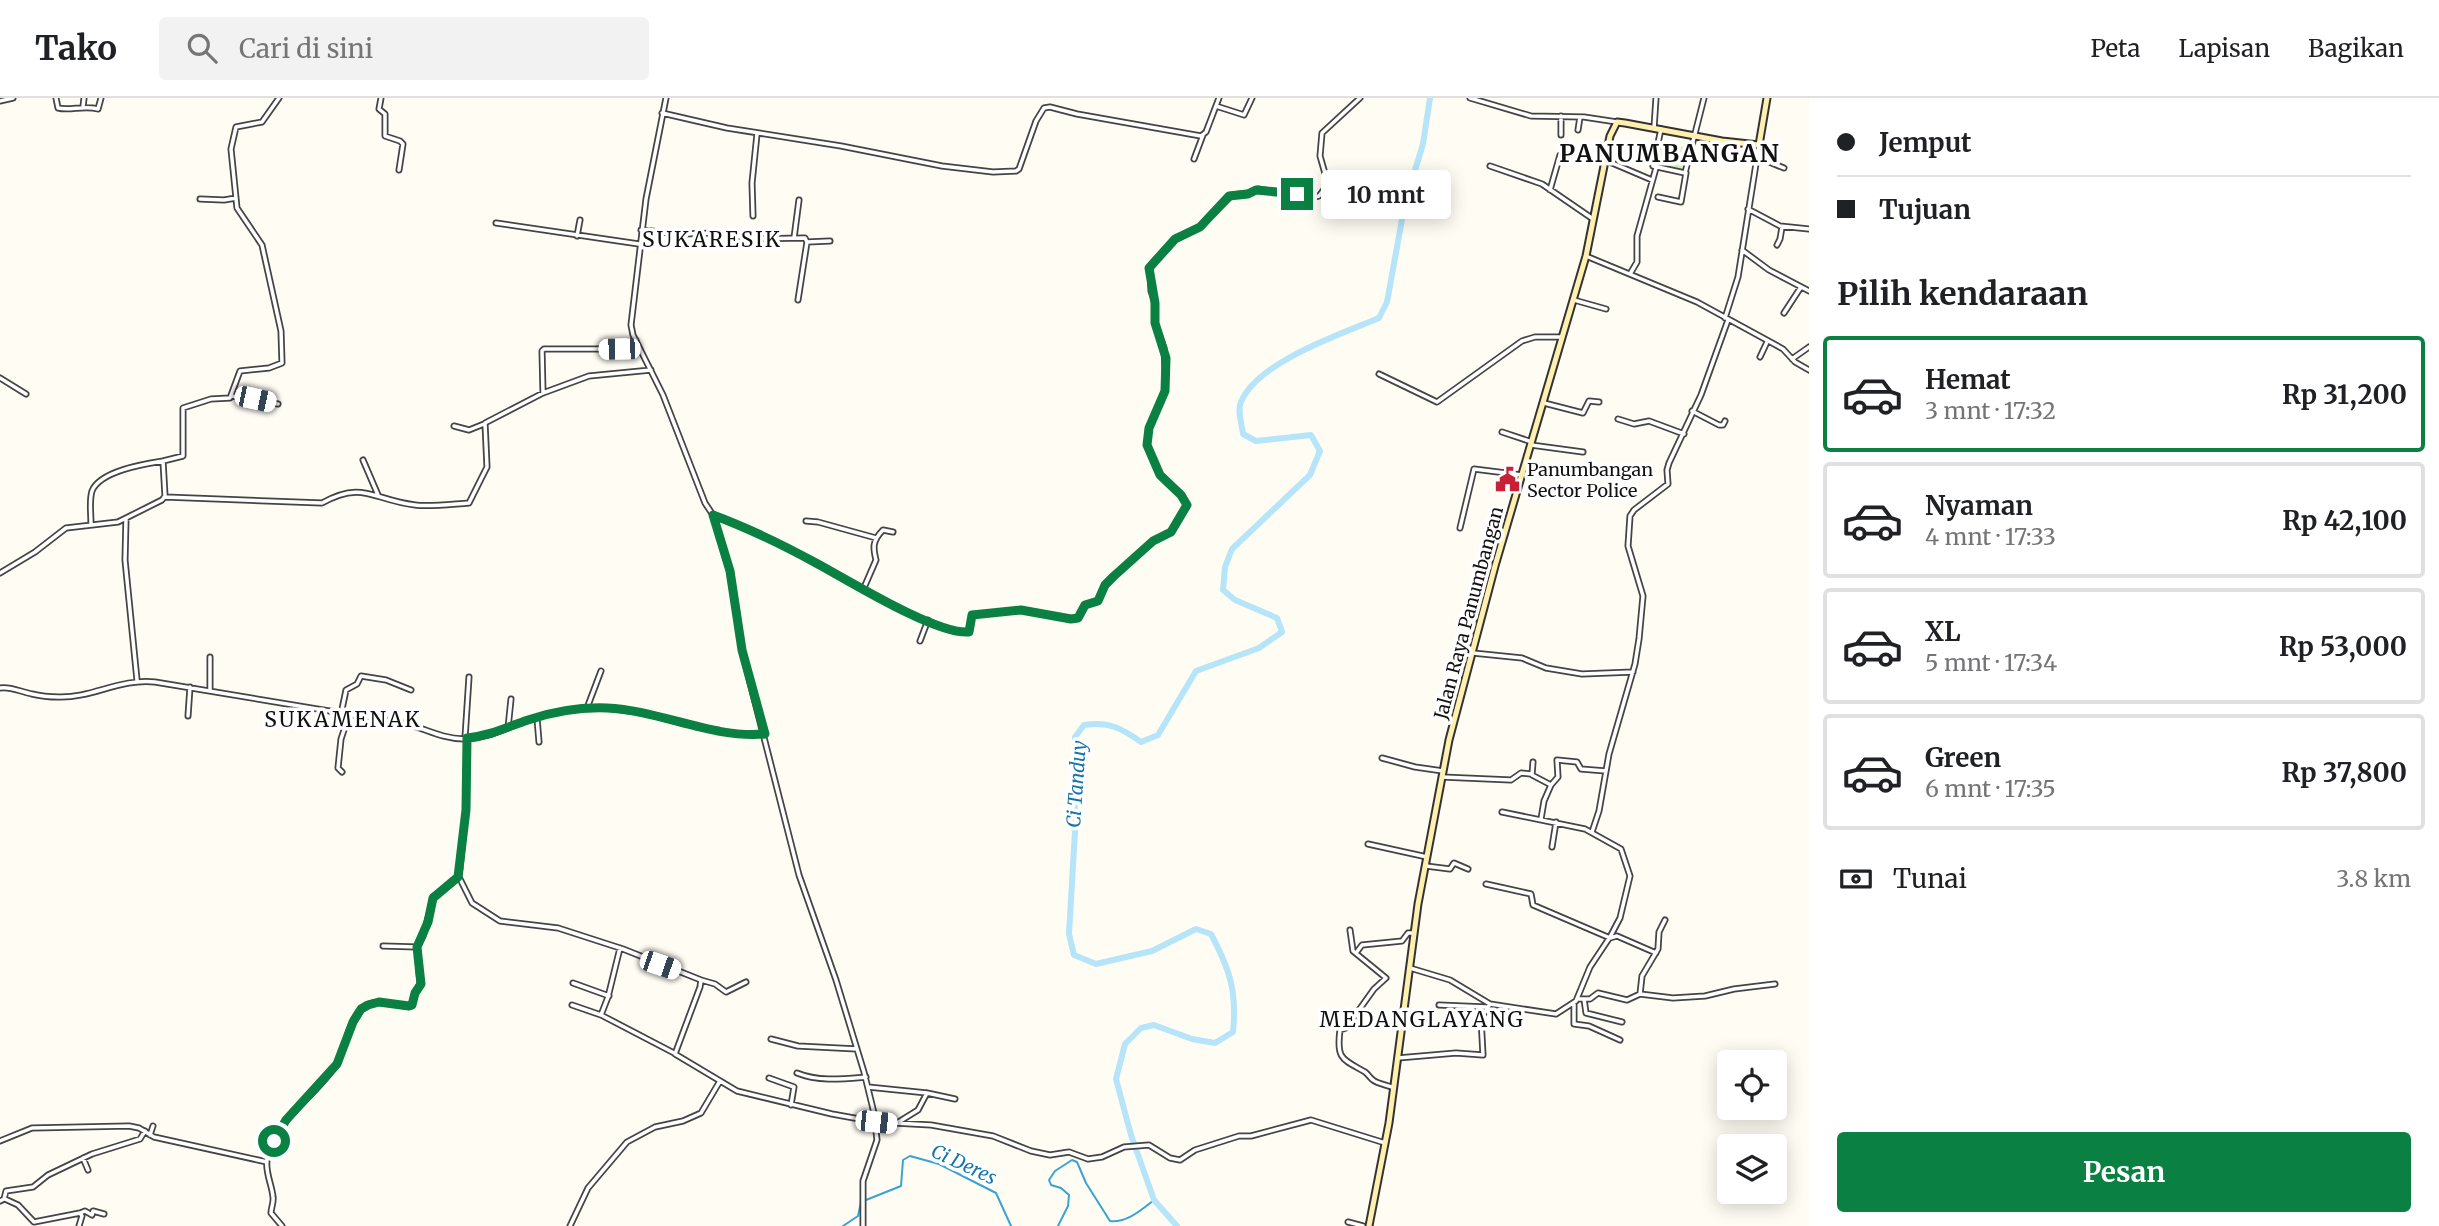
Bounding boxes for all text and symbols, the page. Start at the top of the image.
search box [159,17,649,80]
text: Tako [35,28,117,69]
icon: search [183,29,221,67]
text: Cari di sini [239,32,373,65]
text: Peta [2090,33,2140,64]
text: Lapisan [2178,33,2270,64]
text: Bagikan [2308,33,2404,64]
text: Jemput [1879,126,1972,159]
district label: PANUMBANGAN [1559,138,1781,169]
callout: 10 mnt [1322,170,1451,218]
route end [1281,178,1313,210]
text: 10 mnt [1347,180,1425,209]
text: Tujuan [1879,193,1971,226]
district label: SUKARESIK [642,226,782,253]
text: Pilih kendaraan [1837,274,2088,314]
car [598,338,641,360]
icon: car [1841,363,1904,426]
text: Hemat [1925,363,2011,396]
text: Rp 31,200 [2282,378,2407,411]
car [233,384,278,414]
text: 3 mnt · 17:32 [1925,396,2056,425]
place label: Panumbangan Sector Police [1527,458,1653,502]
public building icon: Panumbangan Sector Police [1493,466,1521,494]
icon: car [1841,489,1904,552]
text: Nyaman [1925,489,2033,522]
street label: Jalan Raya Panumbangan [1429,504,1508,723]
text: Rp 42,100 [2282,504,2407,537]
text: 4 mnt · 17:33 [1925,522,2056,551]
icon: car [1841,615,1904,678]
text: XL [1925,615,1961,648]
text: Rp 53,000 [2279,630,2407,663]
text: 5 mnt · 17:34 [1925,648,2057,677]
district label: SUKAMENAK [264,706,422,733]
water label: Ci Tanduy [1061,739,1091,829]
icon: car [1841,741,1904,804]
text: Green [1925,741,2001,774]
text: Rp 37,800 [2282,756,2407,789]
text: 6 mnt · 17:35 [1925,774,2056,803]
icon: cash [1837,860,1875,898]
text: Tunai [1893,862,1967,895]
text: 3.8 km [2336,864,2411,893]
car [637,948,684,982]
district label: MEDANGLAYANG [1319,1006,1525,1033]
map controls [1717,1050,1787,1204]
button: locate [1717,1050,1787,1120]
car [855,1109,898,1135]
route start [258,1125,290,1157]
button: Pesan [1837,1132,2411,1212]
button: layers [1717,1134,1787,1204]
water label: Ci Deres [927,1138,1001,1190]

